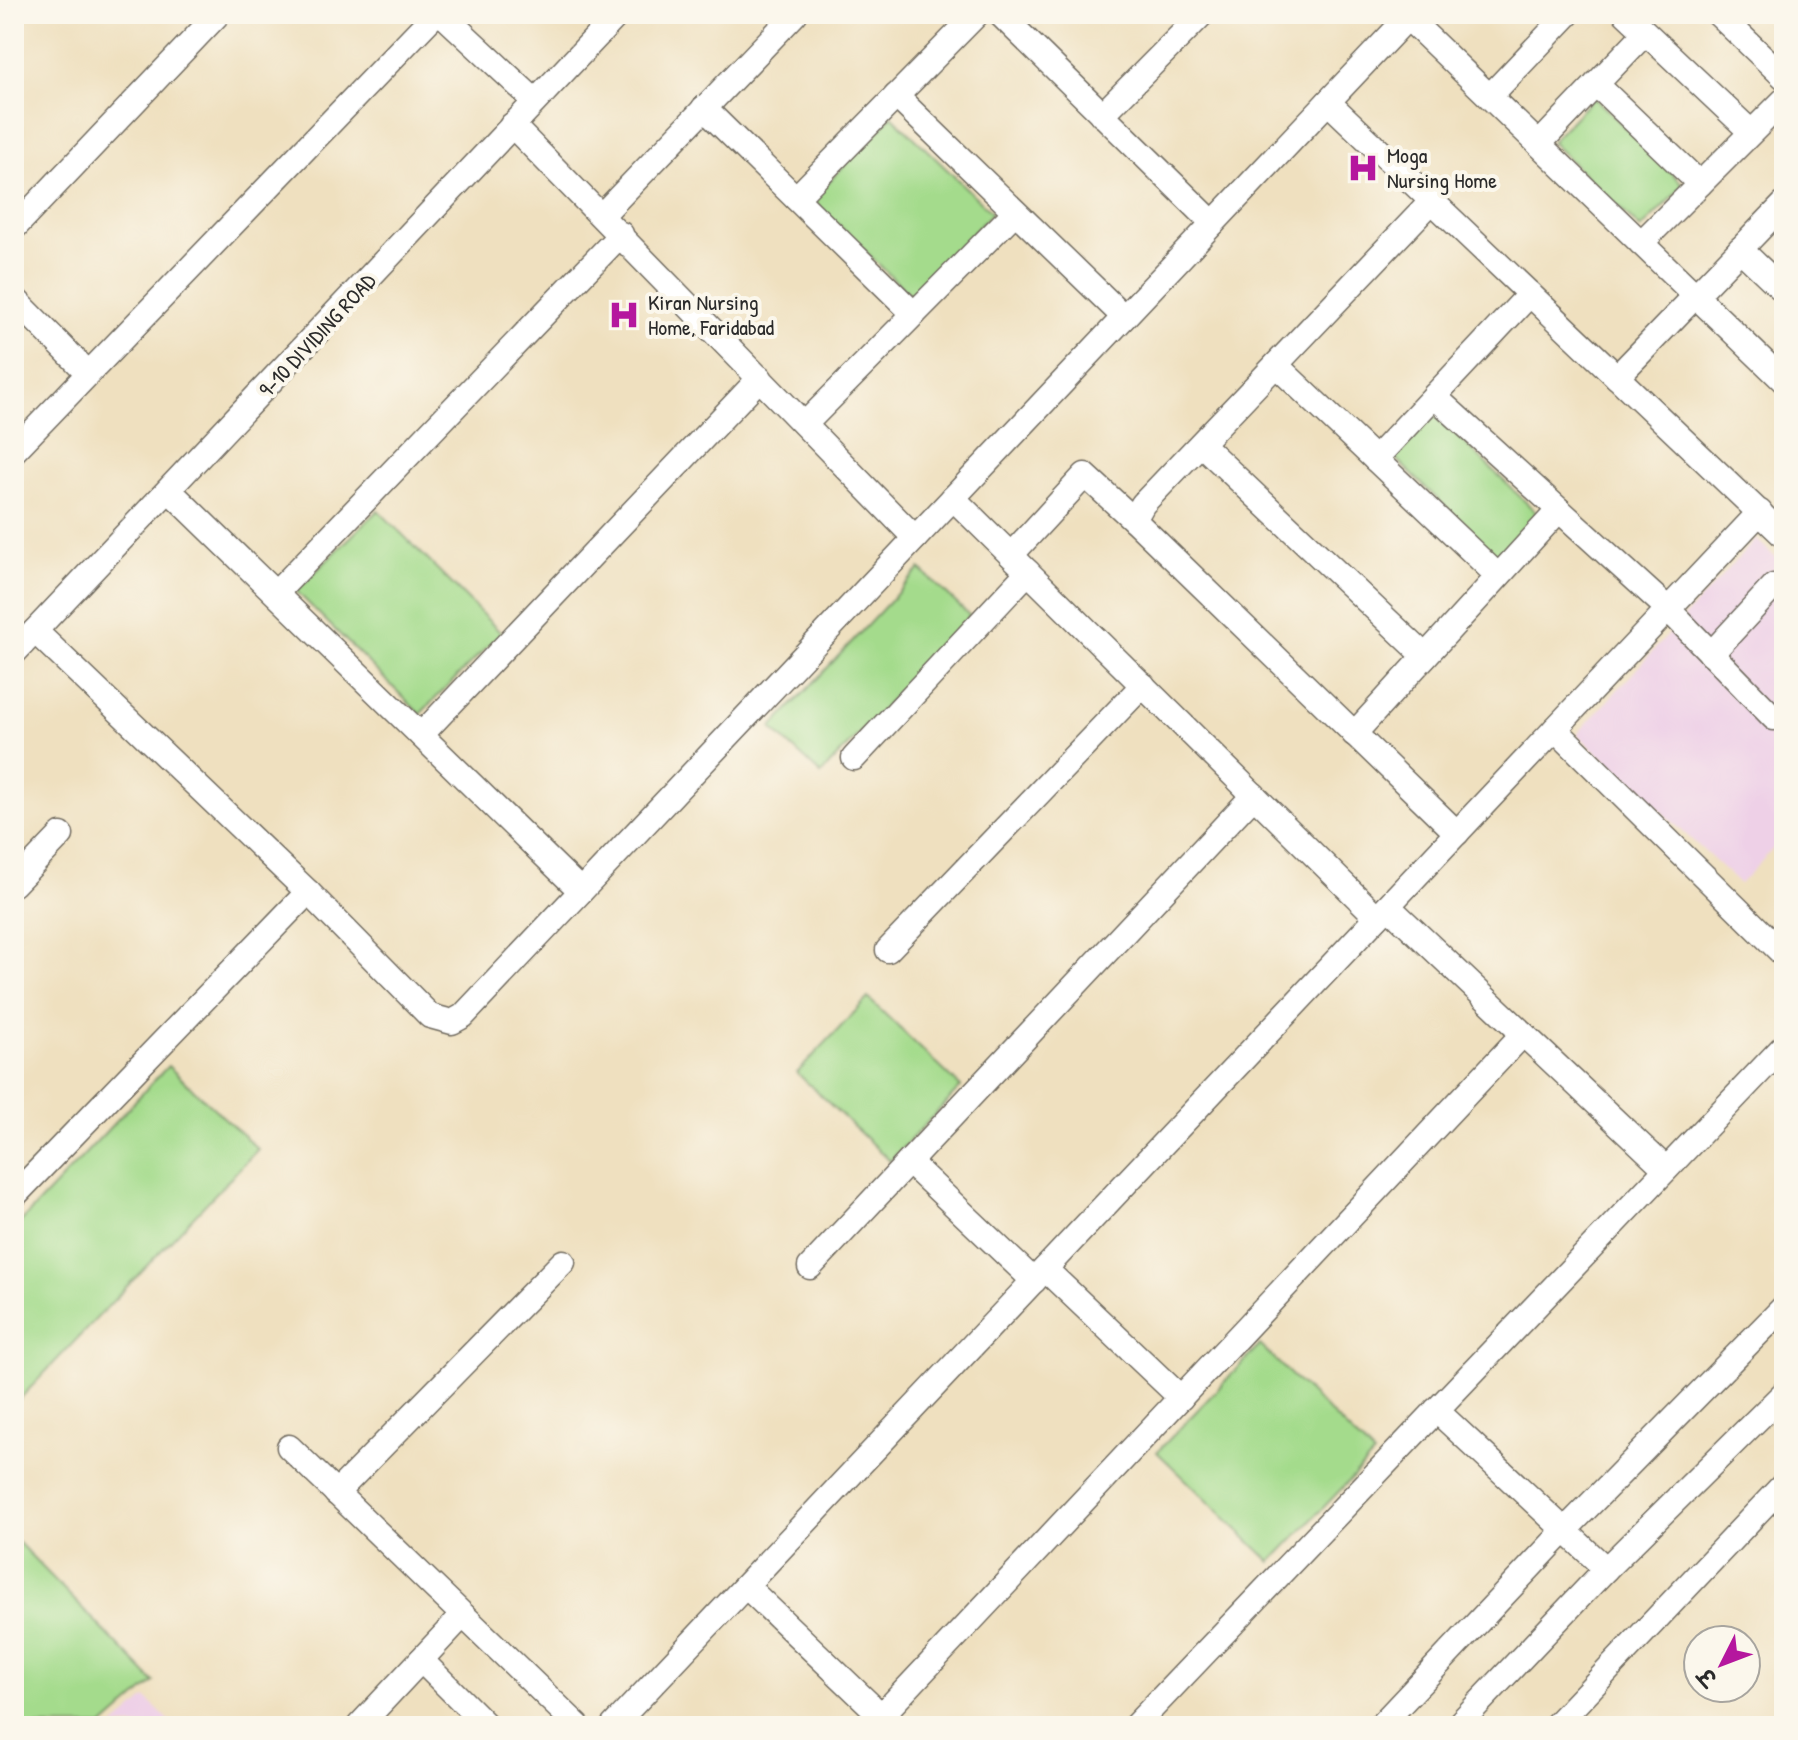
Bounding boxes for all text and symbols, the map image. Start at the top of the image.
place label: Moga Nursing Home [1387,140,1497,195]
hospital icon: Moga Nursing Home [1346,151,1380,185]
street label: 9-10 DIVIDING ROAD [252,266,383,404]
place label: Kiran Nursing Home, Faridabad [648,287,775,342]
hospital icon: Kiran Nursing Home, Faridabad [607,298,641,332]
north arrow [1682,1624,1762,1704]
text: उ [1690,1660,1725,1694]

